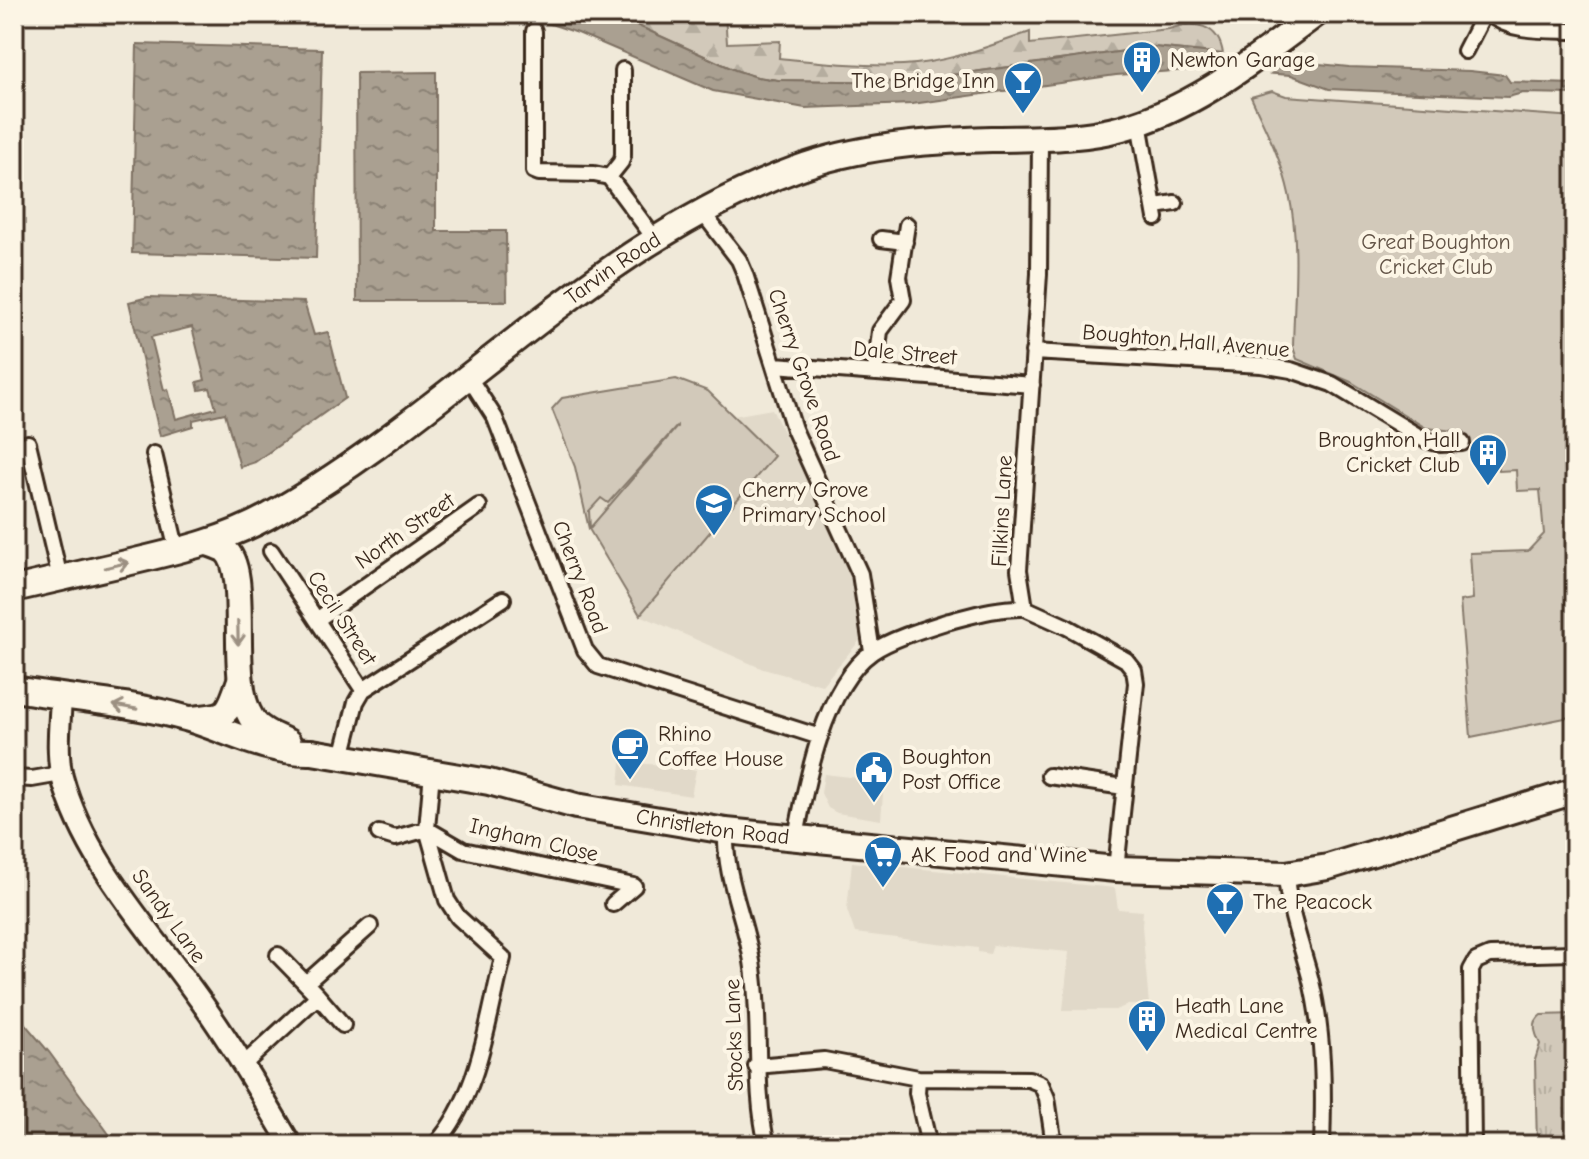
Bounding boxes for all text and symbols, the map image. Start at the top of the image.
building icon: Newton Garage [1121,39,1163,94]
place label: Newton Garage [1170,47,1315,73]
bar icon: The Bridge Inn [1002,60,1044,115]
place label: The Bridge Inn [851,68,995,94]
street label: Tarvin Road [560,226,665,310]
park label: Great Boughton Cricket Club [1361,229,1511,280]
street label: Cherry Grove Road [762,285,846,465]
street label: Boughton Hall Avenue [1081,319,1291,363]
street label: Dale Street [852,336,958,371]
place label: Broughton Hall Cricket Club [1318,427,1460,478]
building icon: Broughton Hall Cricket Club [1467,432,1509,487]
street label: Filkins Lane [986,454,1018,568]
place label: Cherry Grove Primary School [742,477,886,528]
school or university icon: Cherry Grove Primary School [693,482,735,537]
street label: North Street [350,487,460,575]
street label: Cherry Road [547,517,613,637]
one-way arrow [104,557,130,572]
street label: Cecil Street [302,566,383,671]
one-way arrow [231,619,246,646]
one-way arrow [113,698,139,713]
place label: Rhino Coffee House [658,721,783,772]
cafe icon: Rhino Coffee House [609,726,651,781]
place label: Boughton Post Office [902,744,1001,795]
public building icon: Boughton Post Office [853,749,895,804]
street label: Christleton Road [634,803,791,850]
street label: Ingham Close [467,813,601,867]
supermarket icon: AK Food and Wine [862,834,904,889]
place label: AK Food and Wine [911,842,1087,868]
street label: Sandy Lane [126,864,212,968]
bar icon: The Peacock [1204,881,1246,936]
place label: The Peacock [1253,889,1372,915]
street label: Stocks Lane [719,978,749,1092]
place label: Heath Lane Medical Centre [1175,993,1318,1044]
building icon: Heath Lane Medical Centre [1126,998,1168,1053]

